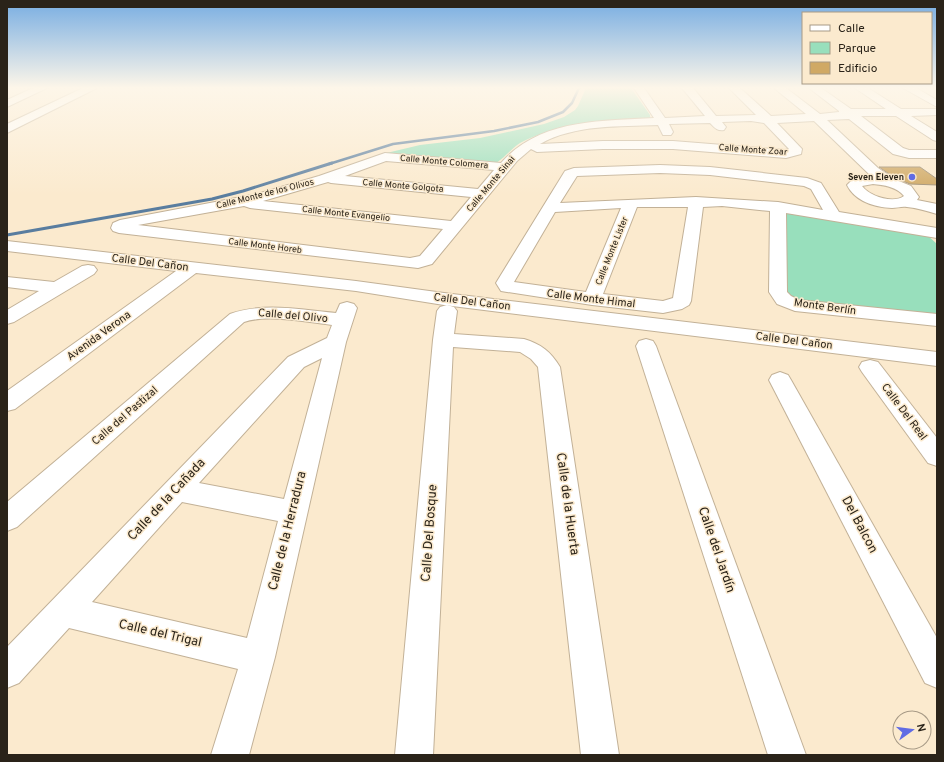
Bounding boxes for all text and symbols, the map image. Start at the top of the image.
legend [802,12,932,84]
text: Calle [838,21,865,37]
text: Parque [838,41,876,57]
text: Edificio [838,61,878,77]
street label: Calle Monte Zoar [718,142,788,158]
street label: Calle Monte Colomera [399,153,489,171]
street label: Calle Monte Sinai [464,154,518,214]
place label: Seven Eleven [848,172,904,183]
marker: Seven Eleven [907,172,917,182]
street label: Calle Monte de los Olivos [215,177,315,211]
street label: Calle Monte Golgota [362,177,444,195]
street label: Calle Monte Evangelio [301,204,391,224]
street label: Calle Monte Lister [593,215,631,287]
street label: Calle Monte Horeb [228,236,302,256]
street label: Calle Del Cañon [111,251,189,275]
street label: Calle Monte Himal [546,287,636,311]
street label: Calle Del Cañon [433,290,511,314]
street label: Monte Berlín [793,296,857,318]
street label: Calle del Olivo [257,306,329,326]
street label: Avenida Verona [64,308,134,364]
street label: Calle Del Cañon [755,329,833,353]
street label: Calle Del Real [878,381,930,443]
street label: Calle del Pastizal [89,383,161,449]
street label: Calle de la Huerta [552,452,582,556]
street label: Calle de la Cañada [125,456,209,544]
street label: Calle de la Herradura [265,470,311,592]
street label: Calle Del Bosque [419,484,441,582]
street label: Del Balcon [837,494,881,556]
street label: Calle del Jardín [694,505,738,595]
street label: Calle del Trigal [117,617,203,651]
north arrow [892,710,932,750]
text: N [913,722,928,733]

